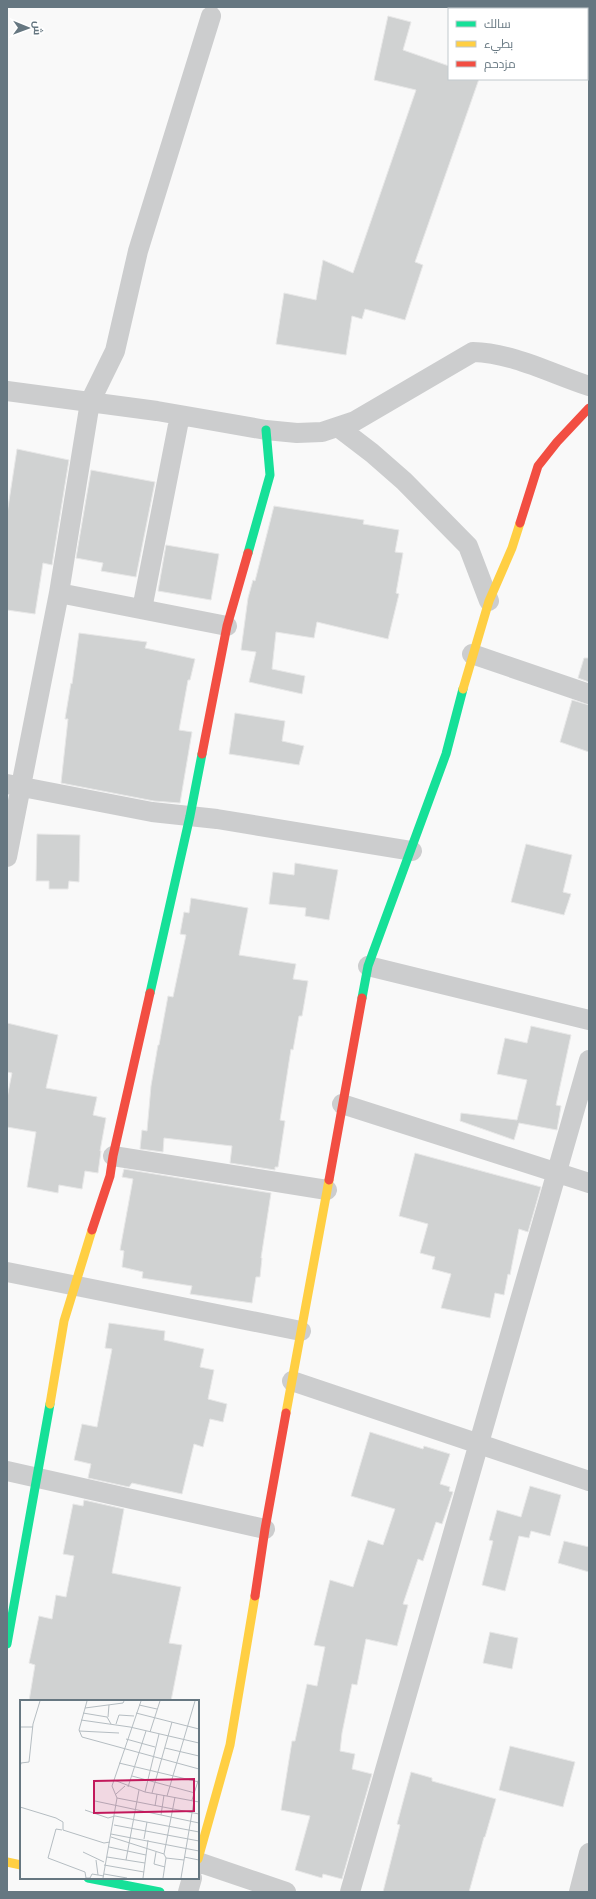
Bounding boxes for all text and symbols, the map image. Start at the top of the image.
north arrow [8,8,48,48]
legend [448,8,588,80]
text: سالك [484,16,511,33]
text: ش [30,21,45,35]
text: بطيء [484,36,513,54]
text: مزدحم [484,56,516,73]
inset map [20,1700,199,1879]

